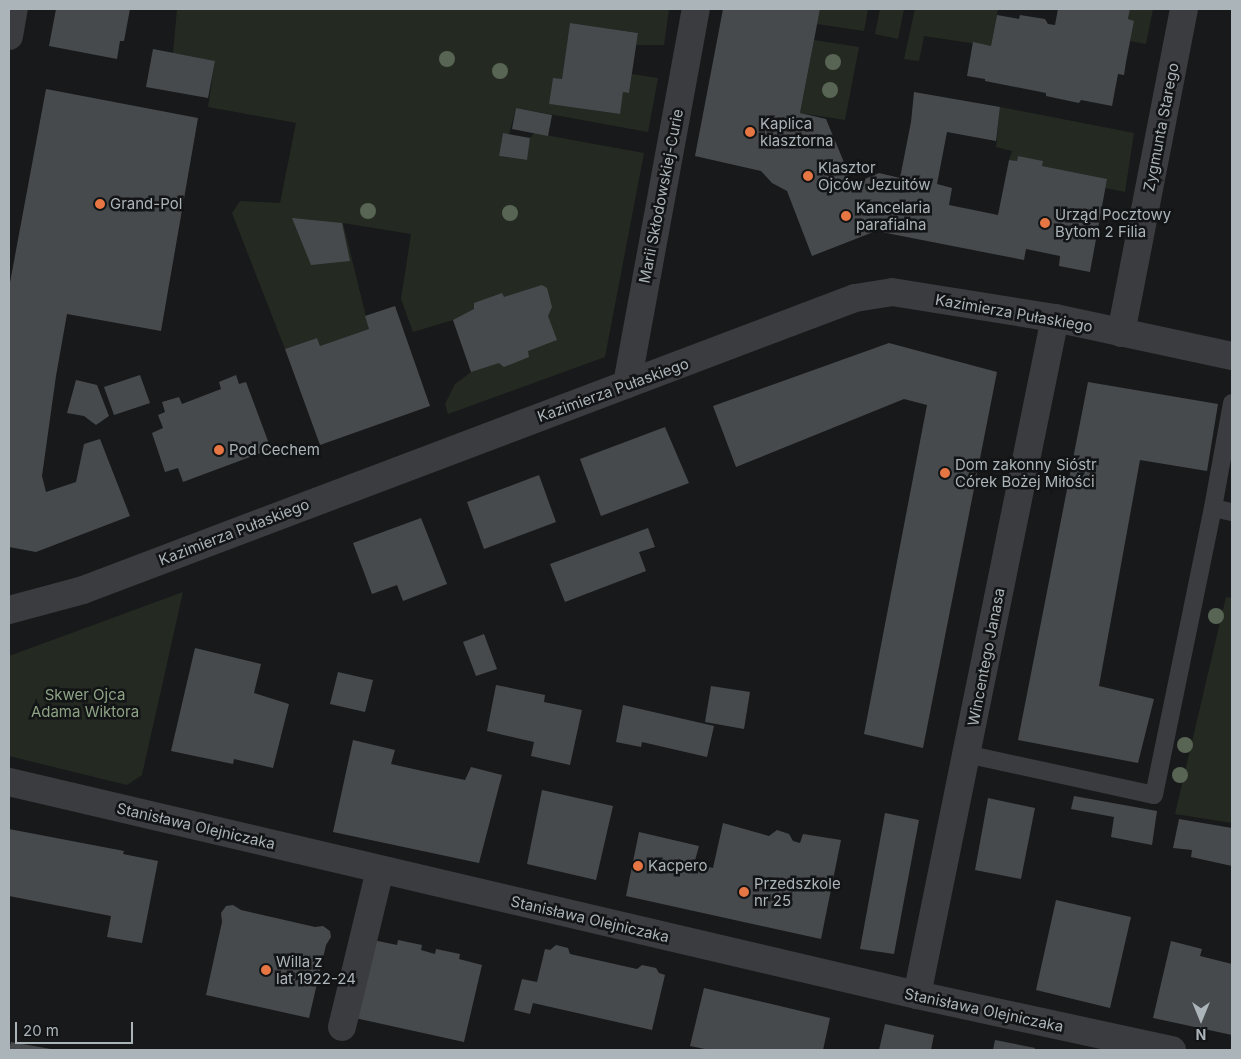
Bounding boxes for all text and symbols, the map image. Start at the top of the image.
street label: Zygmunta Starego [1140,61,1182,193]
street label: Marii Skłodowskiej-Curie [635,107,687,285]
place label: Kaplica klasztorna [760,114,833,149]
marker: Kaplica klasztorna [744,126,756,138]
place label: Klasztor Ojców Jezuitów [818,158,931,193]
marker: Klasztor Ojców Jezuitów [802,170,814,182]
place label: Grand-Pol [110,195,182,213]
marker: Grand-Pol [94,198,106,210]
place label: Kancelaria parafialna [856,198,931,233]
place label: Urząd Pocztowy Bytom 2 Filia [1055,205,1171,240]
marker: Kancelaria parafialna [840,210,852,222]
marker: Urząd Pocztowy Bytom 2 Filia [1039,217,1051,229]
street label: Kazimierza Pułaskiego [934,290,1094,336]
street label: Kazimierza Pułaskiego [535,354,691,426]
place label: Pod Cechem [229,441,320,459]
marker: Pod Cechem [213,444,225,456]
place label: Dom zakonny Sióstr Córek Bożej Miłości [955,455,1097,490]
marker: Dom zakonny Sióstr Córek Bożej Miłości [939,467,951,479]
street label: Kazimierza Pułaskiego [156,495,312,569]
street label: Wincentego Janasa [964,587,1008,727]
park label: Skwer Ojca Adama Wiktora [31,685,139,720]
street label: Stanisława Olejniczaka [115,799,277,853]
place label: Kacpero [648,857,707,875]
marker: Kacpero [632,860,644,872]
place label: Przedszkole nr 25 [754,874,841,909]
marker: Przedszkole nr 25 [738,886,750,898]
street label: Stanisława Olejniczaka [509,892,671,946]
place label: Willa z lat 1922-24 [276,952,356,987]
marker: Willa z lat 1922-24 [260,964,272,976]
street label: Stanisława Olejniczaka [903,984,1065,1036]
north arrow [1176,994,1226,1044]
scale bar [18,1012,135,1044]
text: 20 m [23,1021,59,1040]
text: N [1196,1026,1206,1043]

